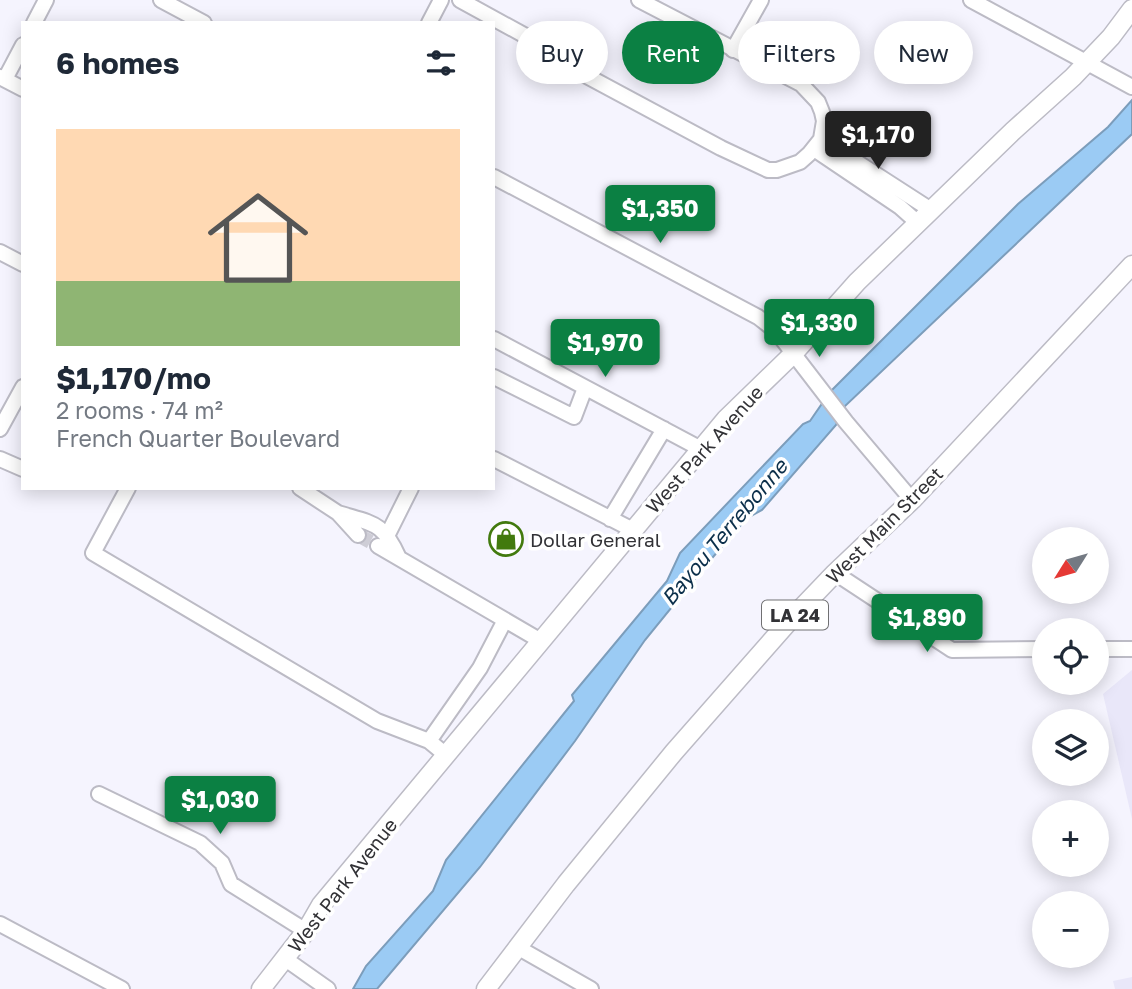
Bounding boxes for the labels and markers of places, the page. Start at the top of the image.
pin: $1,170 [821,111,935,171]
pin: $1,350 [603,186,717,245]
pin: $1,330 [762,300,876,359]
pin: $1,970 [548,320,662,379]
shop icon: Dollar General [487,520,525,558]
place label: Dollar General [530,528,661,551]
pin: $1,890 [870,594,984,654]
pin: $1,030 [163,776,277,836]

